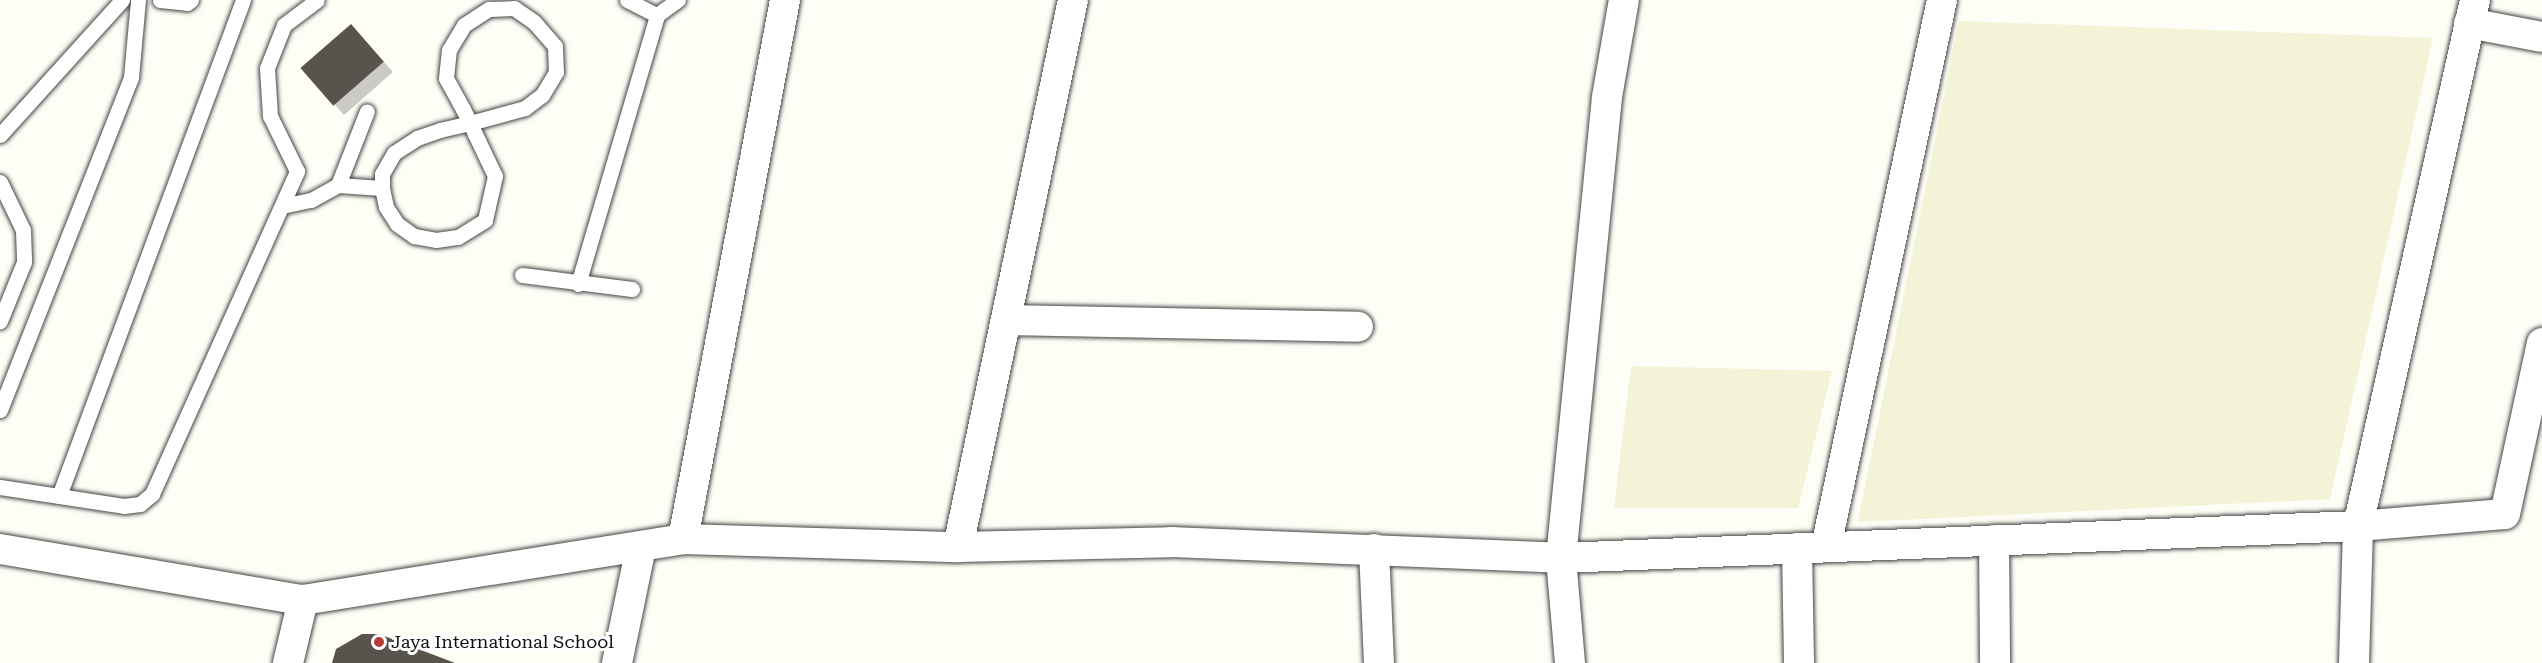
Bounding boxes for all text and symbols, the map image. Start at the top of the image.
place label: Jaya International School [391,631,614,653]
marker: Jaya International School [372,635,386,649]

